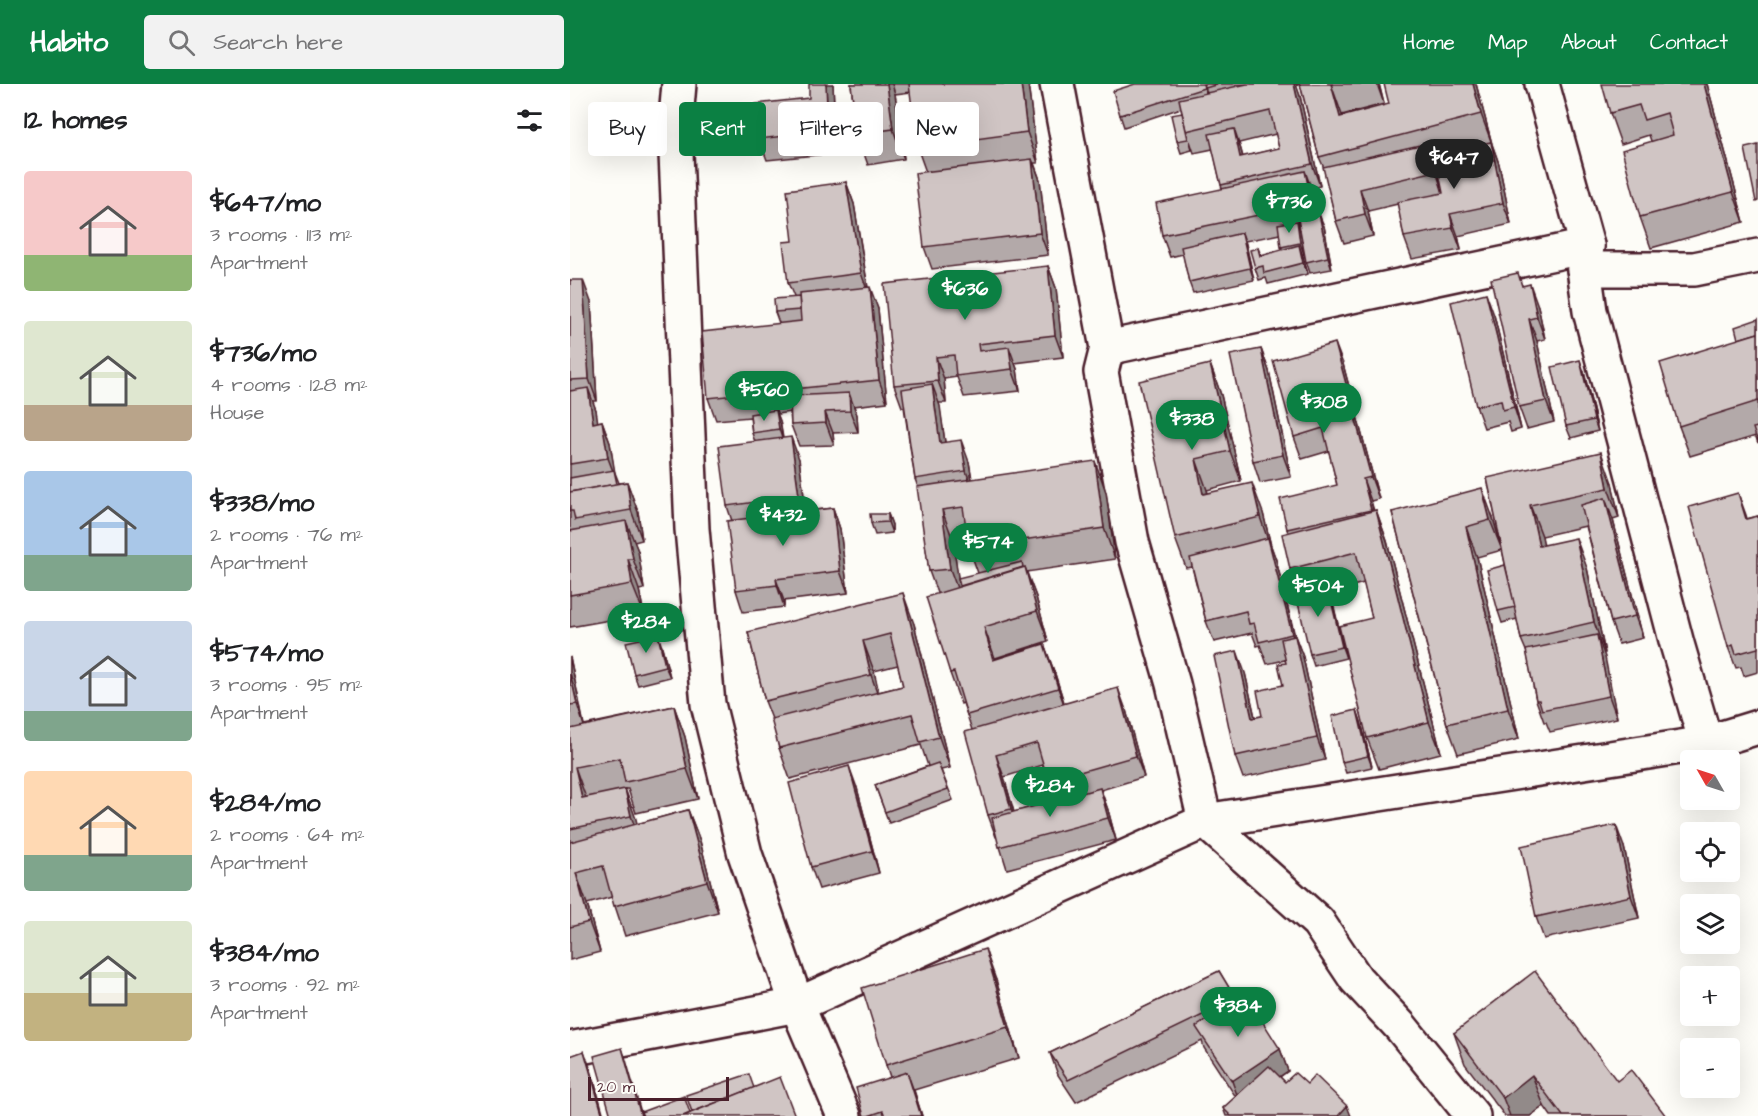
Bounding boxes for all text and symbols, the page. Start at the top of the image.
search box [144,15,564,69]
text: Habito [30,23,108,62]
icon: search [165,26,198,59]
text: Search here [213,27,343,58]
text: Home [1403,28,1455,57]
text: Map [1488,28,1528,57]
text: About [1561,28,1617,57]
text: Contact [1650,28,1728,57]
text: 12 homes [24,102,127,138]
chip: Buy [588,102,667,156]
chip: Rent [679,102,766,156]
chip: Filters [778,102,883,156]
chip: New [895,102,979,156]
icon: filters [513,104,546,137]
pin: $647 [1418,139,1490,190]
text: $647 [1429,144,1479,172]
pin: $736 [1253,183,1325,234]
text: $647/mo [210,185,321,221]
text: $736 [1266,188,1312,216]
icon: home [72,195,144,267]
text: 3 rooms · 113 m² [210,221,353,249]
text: Apartment [210,249,308,277]
pin: $636 [929,270,1001,321]
text: $636 [942,275,988,303]
text: $736/mo [210,335,317,371]
icon: home [72,345,144,417]
text: 4 rooms · 128 m² [210,371,368,399]
pin: $560 [728,371,800,422]
text: $560 [739,376,789,404]
pin: $308 [1288,383,1360,434]
text: $308 [1301,388,1347,416]
text: House [210,399,264,427]
pin: $338 [1156,400,1228,451]
text: $338 [1170,405,1214,433]
text: $338/mo [210,485,314,521]
icon: home [72,495,144,567]
pin: $432 [747,496,819,547]
text: $432 [760,501,806,529]
text: 2 rooms · 76 m² [210,521,363,549]
pin: $574 [952,523,1024,574]
text: $574 [962,528,1014,556]
text: Apartment [210,549,308,577]
pin: $504 [1282,567,1354,618]
text: $504 [1292,572,1344,600]
pin: $284 [610,603,682,654]
text: $284 [621,608,671,636]
text: $574/mo [210,635,323,671]
icon: home [72,645,144,717]
text: 3 rooms · 95 m² [210,671,363,699]
text: Apartment [210,699,308,727]
north arrow [1680,750,1740,810]
map controls [1680,750,1740,1098]
pin: $284 [1014,767,1086,818]
text: $284 [1025,772,1075,800]
text: $284/mo [210,785,321,821]
icon: home [72,795,144,867]
text: 2 rooms · 64 m² [210,821,365,849]
button: locate [1680,822,1740,882]
text: Apartment [210,849,308,877]
button: layers [1680,894,1740,954]
text: $384/mo [210,935,319,971]
icon: home [72,945,144,1017]
button: + [1680,966,1740,1026]
text: 3 rooms · 92 m² [210,971,360,999]
pin: $384 [1202,987,1274,1038]
text: $384 [1214,992,1262,1020]
text: Apartment [210,999,308,1027]
button: − [1680,1038,1740,1098]
scale bar [588,1074,729,1102]
text: 20 m [597,1076,635,1098]

